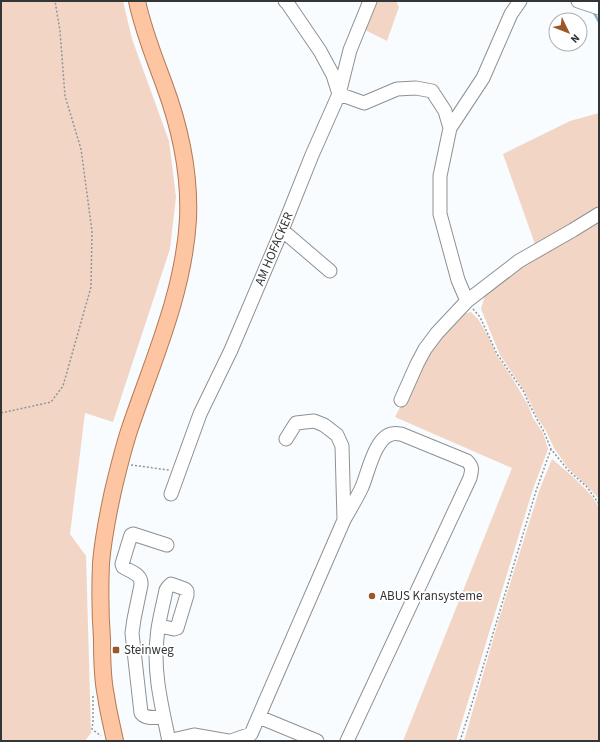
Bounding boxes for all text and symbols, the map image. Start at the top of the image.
north arrow [548,12,588,52]
text: N [567,31,583,46]
street label: AM HOFACKER [250,209,298,289]
place label: ABUS Kransysteme [380,587,483,605]
marker: ABUS Kransysteme [367,591,377,601]
place label: Steinweg [124,641,174,659]
marker: Steinweg [111,645,121,655]

